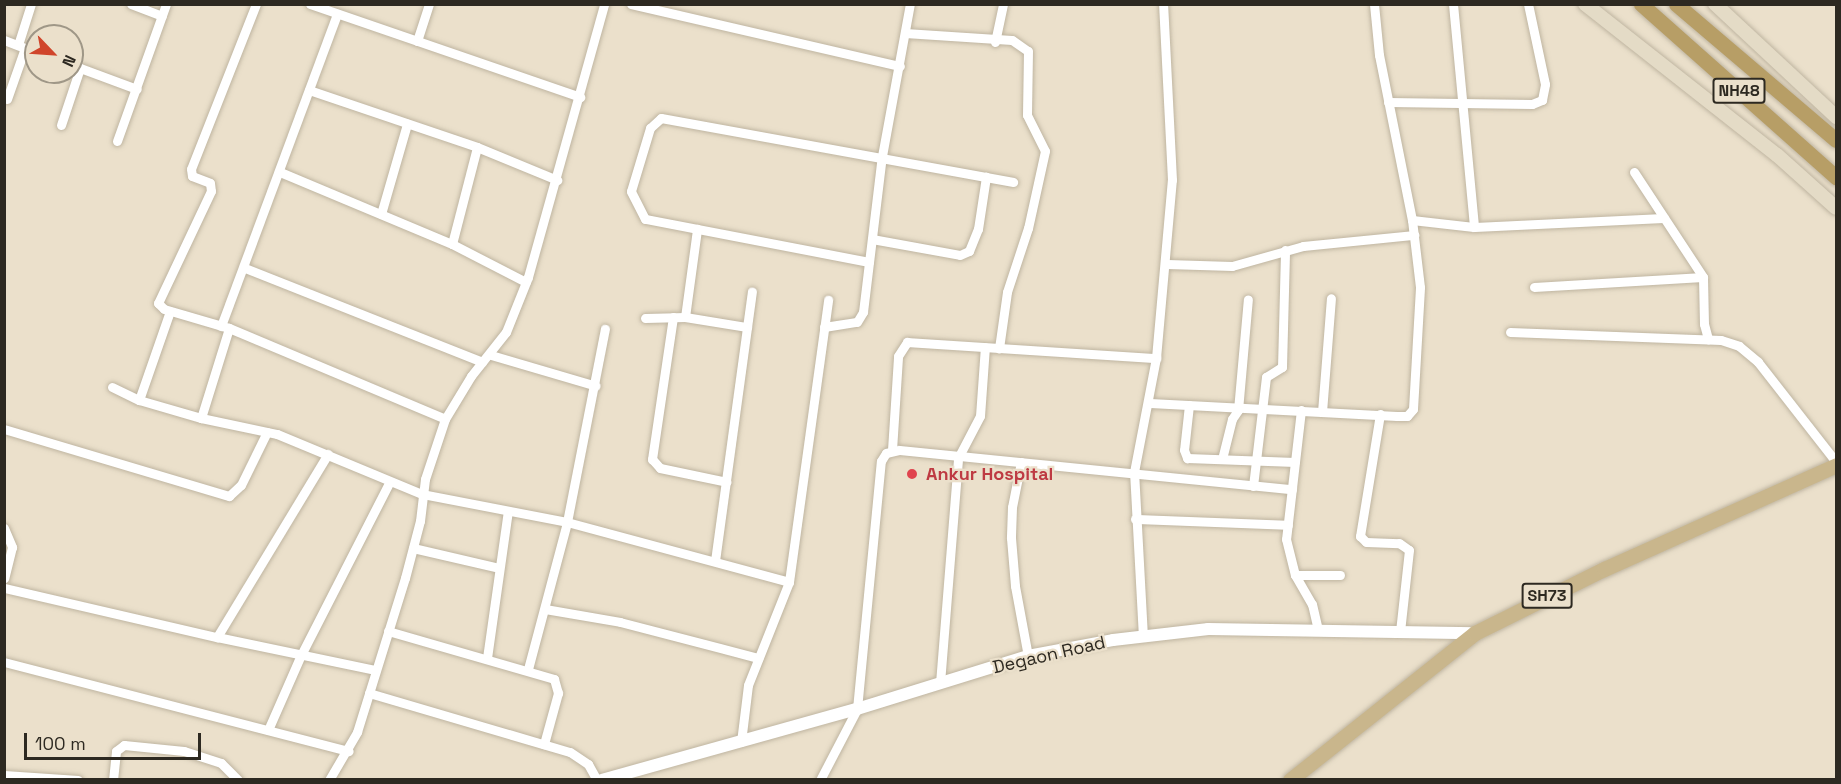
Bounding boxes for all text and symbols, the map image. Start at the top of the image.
north arrow [24,24,84,84]
text: N [57,52,81,70]
road number: NH48 [1712,78,1766,104]
place label: Ankur Hospital [926,463,1053,485]
marker: Ankur Hospital [903,465,921,483]
road number: SH73 [1522,583,1572,609]
street label: Degaon Road [990,632,1108,678]
scale bar [27,721,204,759]
text: 100 m [35,732,86,755]

